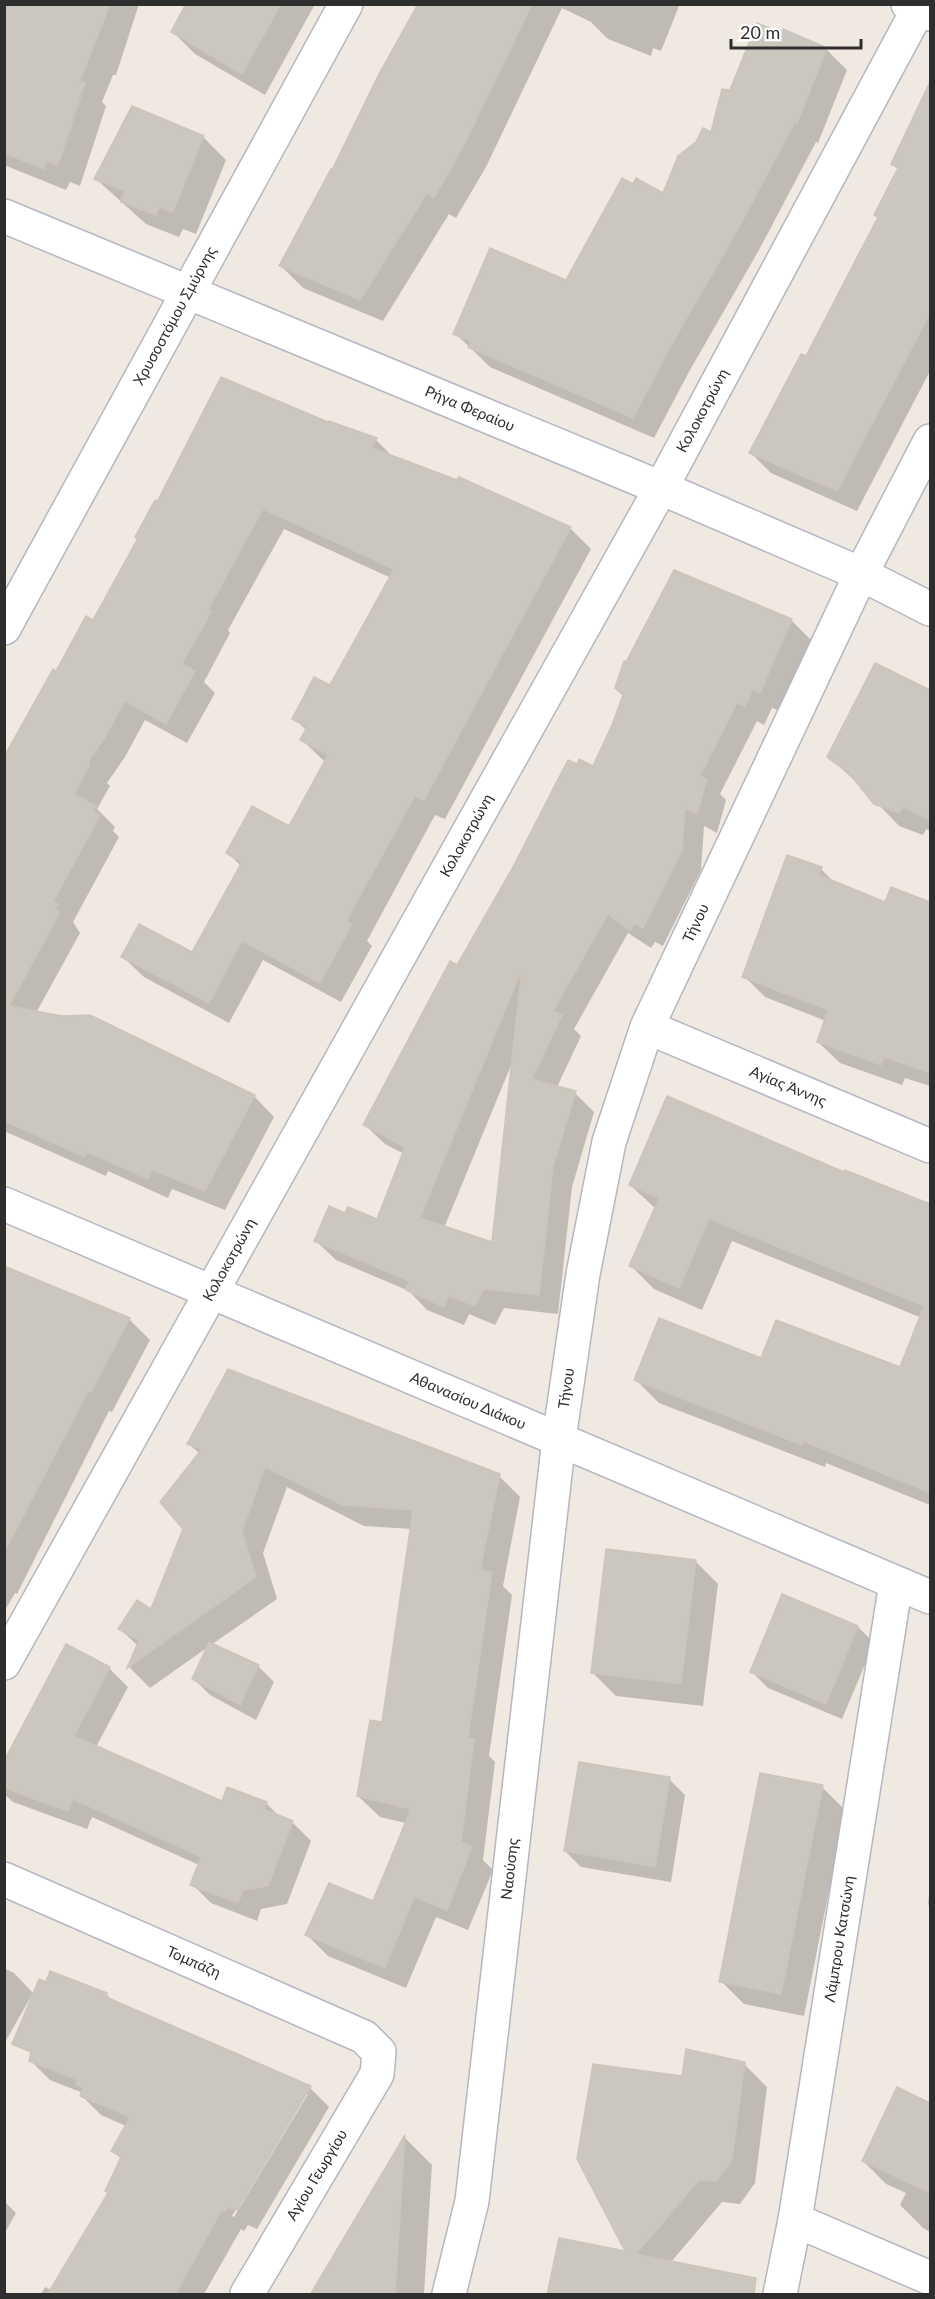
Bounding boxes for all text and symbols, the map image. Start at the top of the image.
scale bar [731,12,862,50]
text: 20 m [740,21,780,43]
street label: Χρυσοστόμου Σμύρνης [129,243,220,388]
street label: Κολοκοτρώνη [672,365,731,455]
street label: Ρήγα Φεραίου [422,381,518,434]
street label: Κολοκοτρώνη [435,790,496,880]
street label: Τήνου [678,900,712,945]
street label: Αγίας Άννης [747,1061,829,1109]
street label: Κολοκοτρώνη [198,1215,259,1304]
street label: Αθανασίου Διάκου [408,1367,529,1432]
street label: Τήνου [554,1367,577,1410]
street label: Ναούσης [496,1837,521,1900]
street label: Λάμπρου Κατσώνη [820,1874,857,2003]
street label: Τομπάζη [164,1942,224,1981]
street label: Αγίου Γεωργίου [282,2126,350,2223]

